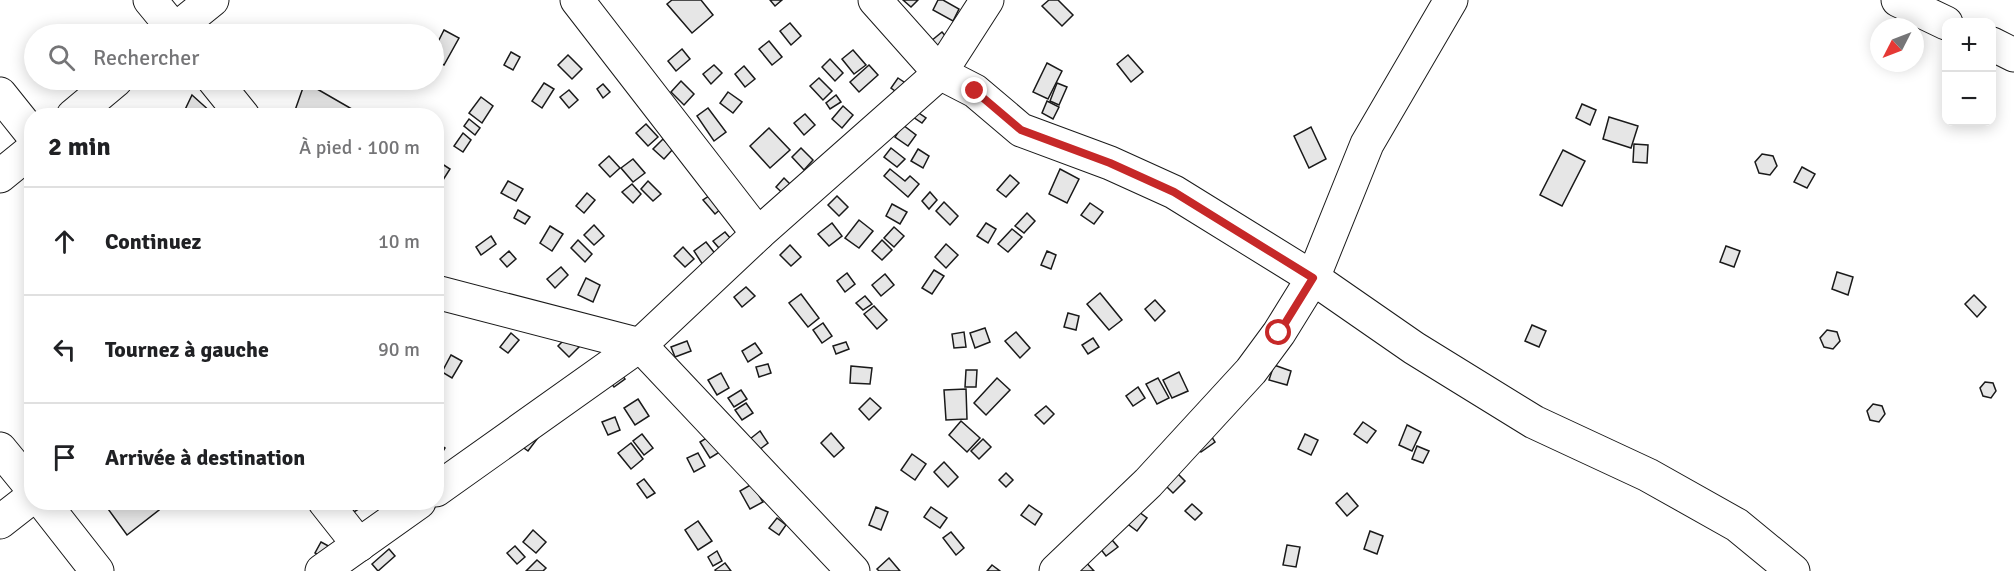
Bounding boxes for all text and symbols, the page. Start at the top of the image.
north arrow [1870,18,1924,72]
map controls [1942,18,1996,126]
button: + [1942,18,1996,72]
search box [24,24,444,90]
icon: search [45,41,78,74]
text: Rechercher [93,44,199,71]
button: − [1942,72,1996,126]
route end [961,77,987,103]
text: 2 min [48,131,111,163]
text: À pied · 100 m [299,135,420,160]
icon: ahead [48,225,81,258]
text: Continuez [105,228,201,255]
text: 10 m [378,229,420,254]
route start [1265,319,1291,345]
icon: left [48,333,81,366]
text: Tournez à gauche [105,336,269,363]
text: 90 m [378,337,420,362]
icon: arrive [48,441,81,474]
text: Arrivée à destination [105,444,305,471]

